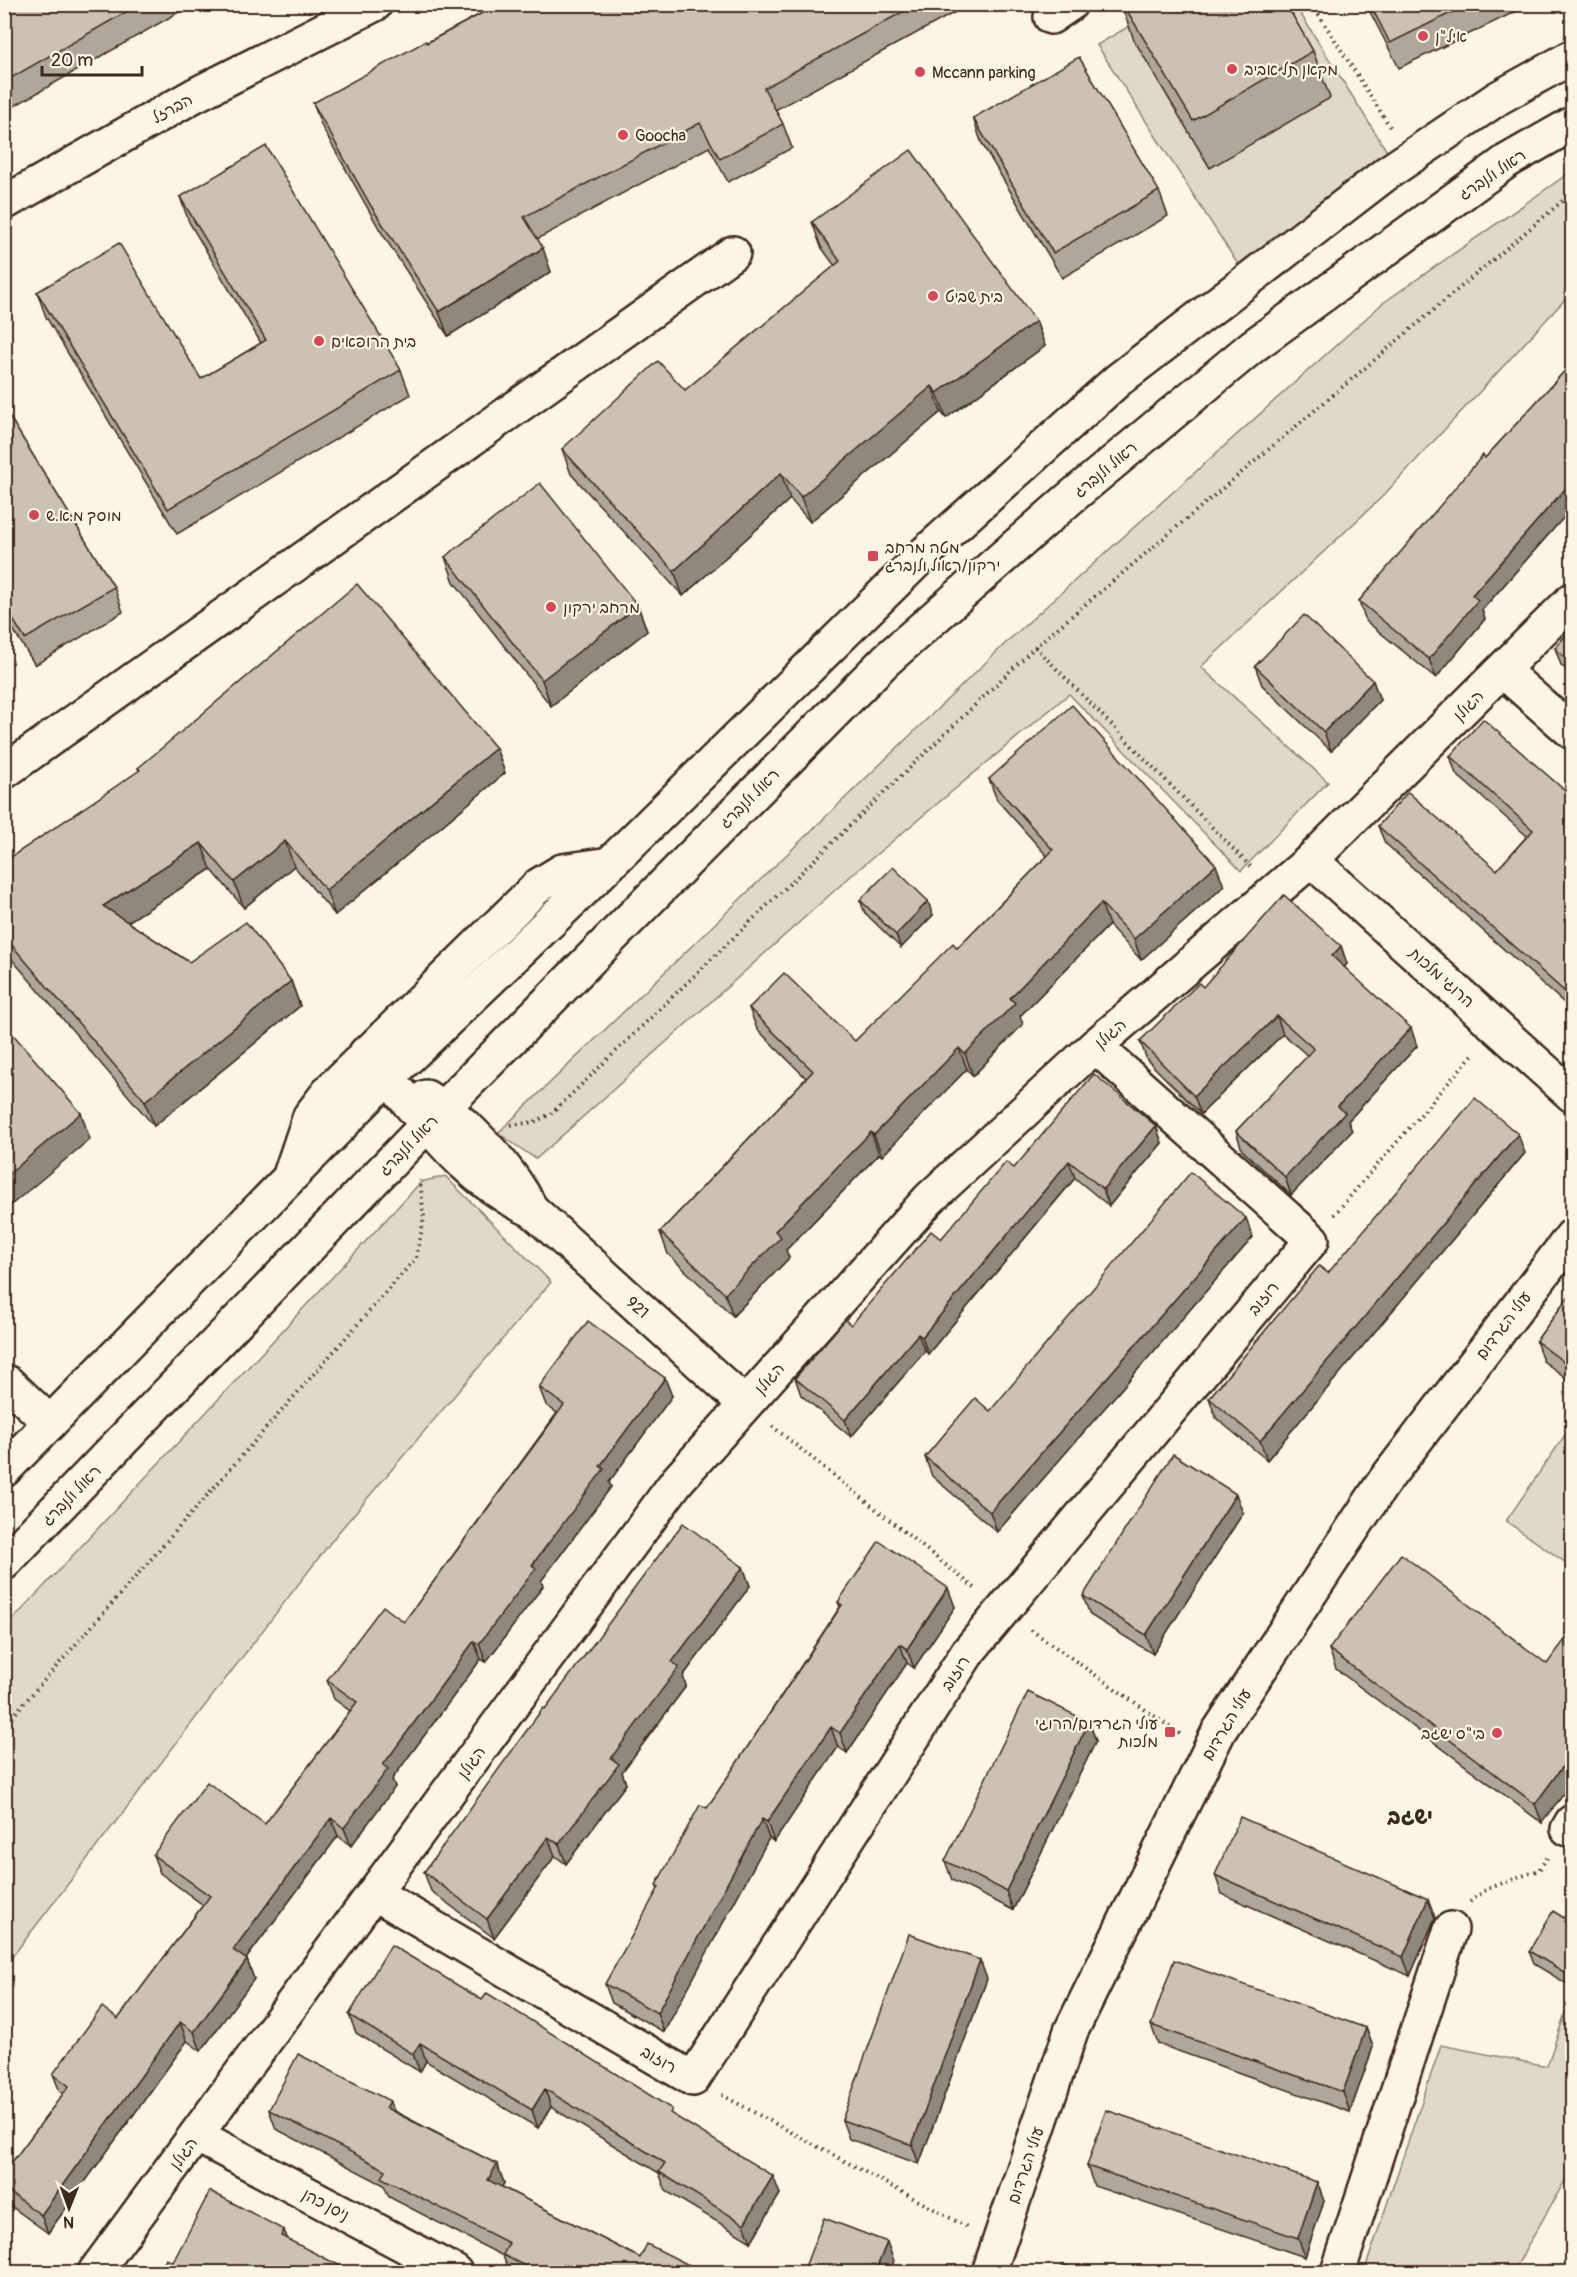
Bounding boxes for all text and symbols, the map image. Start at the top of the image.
place label: איל"ן [1435,27,1467,47]
marker: איל"ן [1416,29,1430,43]
scale bar [42,39,142,77]
text: 20 m [51,49,93,72]
place label: מקאן תל אביב [1244,60,1338,80]
marker: מקאן תל אביב [1225,62,1239,76]
place label: Mccann parking [932,63,1036,83]
marker: Mccann parking [913,65,927,79]
street label: הברזל [149,90,196,128]
place label: Goocha [635,126,686,146]
marker: Goocha [616,128,630,142]
street label: ראול ולנברג [1455,145,1530,205]
place label: בית שביט [945,287,1003,307]
marker: בית שביט [926,289,940,303]
place label: בית הרופאים [331,332,416,352]
marker: בית הרופאים [312,334,326,348]
street label: ראול ולנברג [1070,437,1141,502]
place label: מוסך מ.א.ש [46,506,122,526]
marker: מוסך מ.א.ש [27,508,41,522]
place label: מטה מרחב ירקון/ראול ולנברג [885,538,1000,576]
marker: מטה מרחב ירקון/ראול ולנברג [866,549,880,563]
place label: מרחב ירקון [563,598,640,618]
marker: מרחב ירקון [544,600,558,614]
street label: הגולן [1449,686,1488,725]
street label: ראול ולנברג [716,765,784,833]
street label: הרוגי מלכות [1404,943,1478,1012]
street label: הגולן [1091,1015,1131,1053]
street label: ראול ולנברג [375,1111,443,1180]
street label: רוזוב [1244,1278,1284,1319]
street label: עולי הגרדום [1472,1288,1536,1364]
street label: 921 [622,1292,653,1323]
street label: הגולן [750,1359,789,1399]
street label: ראול ולנברג [38,1461,106,1530]
street label: רוזוב [937,1652,974,1695]
street label: עולי הגרדום [1198,1685,1256,1764]
place label: עולי הגרדום/הרוגי מלכות [1035,1714,1158,1752]
place label: בי"ס ישגב [1421,1724,1485,1744]
marker: עולי הגרדום/הרוגי מלכות [1163,1725,1177,1739]
marker: בי"ס ישגב [1490,1726,1504,1740]
street label: הגולן [453,1742,490,1783]
district label: ישגב [1386,1803,1433,1831]
street label: רוזוב [637,2042,680,2078]
street label: עולי הגרדום [1003,2124,1048,2206]
street label: הגולן [165,2133,202,2174]
north arrow [39,2178,99,2238]
street label: ניסן כהן [299,2184,352,2226]
text: N [63,2212,74,2232]

